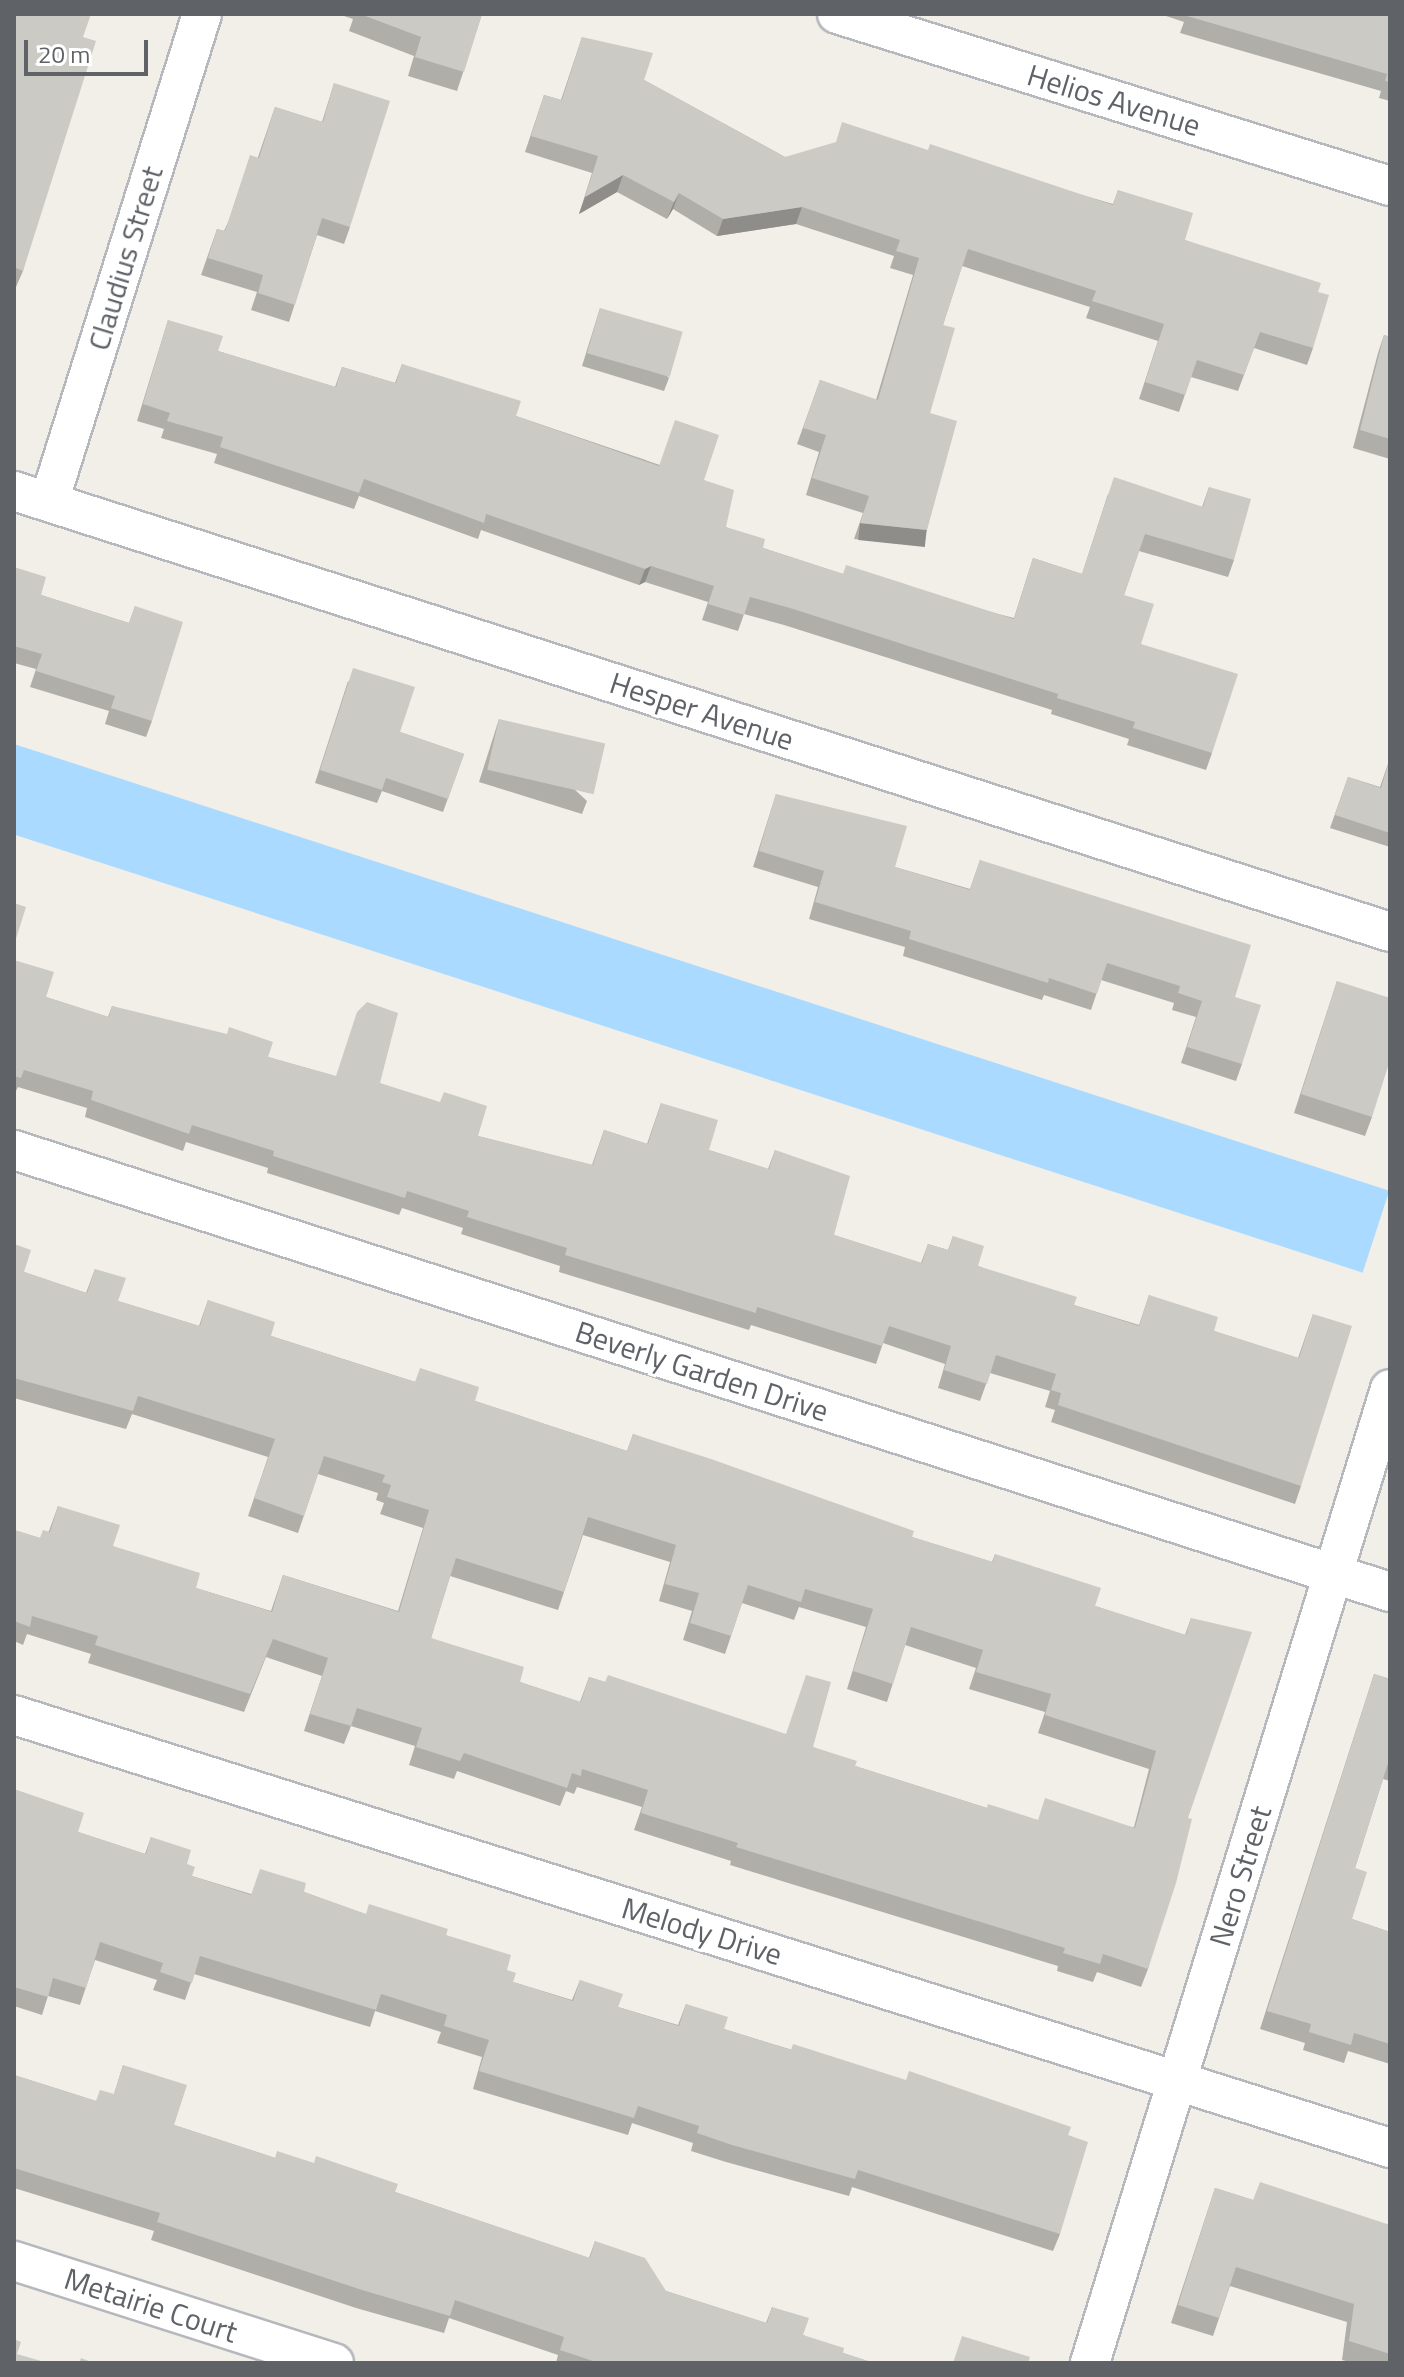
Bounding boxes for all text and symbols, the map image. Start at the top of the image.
scale bar [28,24,152,74]
text: 20 m [38,36,90,72]
street label: Helios Avenue [1023,57,1205,143]
street label: Claudius Street [80,162,170,354]
street label: Hesper Avenue [606,664,798,758]
street label: Beverly Garden Drive [571,1313,833,1429]
street label: Nero Street [1202,1801,1278,1951]
street label: Melody Drive [618,1890,786,1972]
street label: Metairie Court [60,2260,242,2350]

